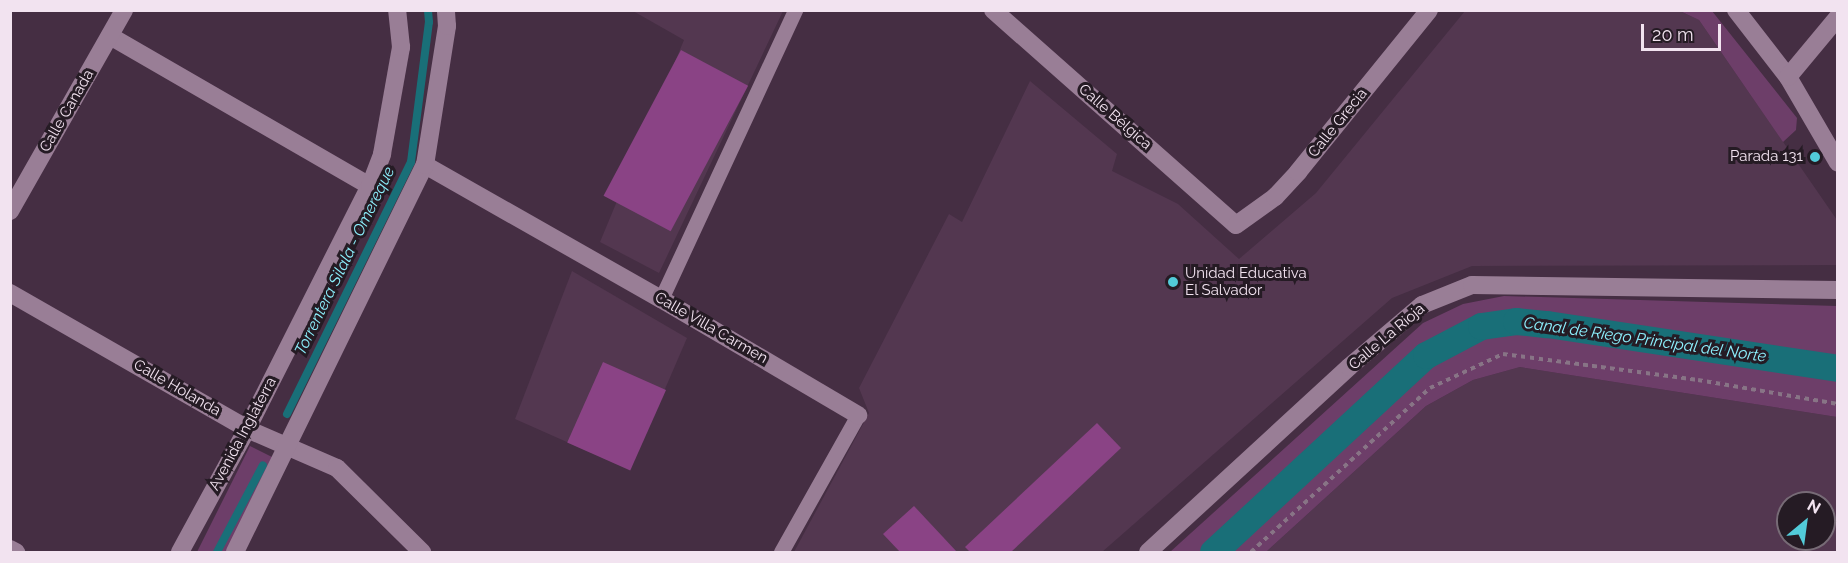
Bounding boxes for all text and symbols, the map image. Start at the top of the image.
scale bar [1644,12,1724,50]
text: 20 m [1652,24,1694,45]
street label: Calle Canada [36,67,98,155]
street label: Calle Bélgica [1075,80,1155,154]
street label: Calle Grecia [1305,85,1371,161]
place label: Parada 131 [1730,148,1803,166]
marker: Parada 131 [1808,150,1822,164]
water label: Torrentera Silala - Omereque [291,164,399,358]
place label: Unidad Educativa El Salvador [1185,264,1307,299]
marker: Unidad Educativa El Salvador [1166,275,1180,289]
street label: Calle Villa Carmen [651,288,771,368]
street label: Calle La Rioja [1345,300,1429,374]
water label: Canal de Riego Principal del Norte [1522,313,1768,367]
street label: Calle Holanda [130,356,224,420]
street label: Avenida Inglaterra [206,374,280,494]
north arrow [1776,491,1836,551]
text: N [1804,495,1824,518]

